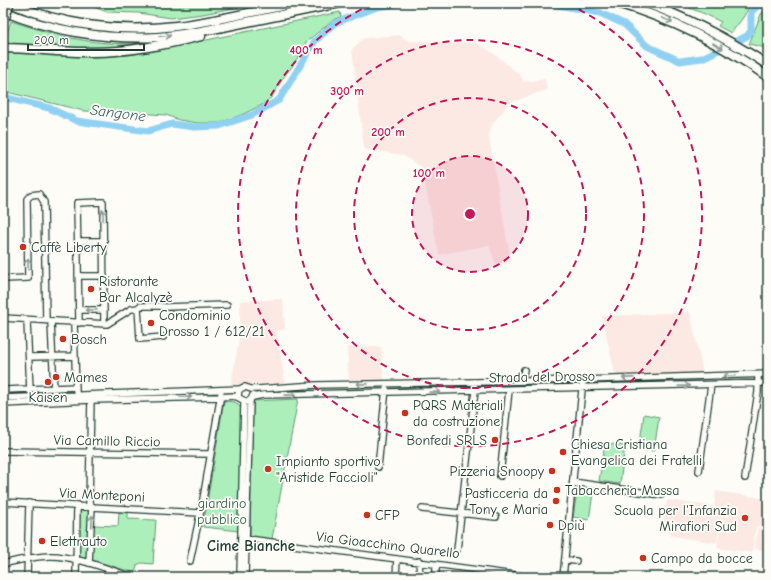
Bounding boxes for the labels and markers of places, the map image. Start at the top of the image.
centre of rings [463,207,477,221]
place label: Caffè Liberty [31,239,107,256]
marker: Caffè Liberty [18,242,28,252]
place label: Ristorante Bar Alcalyzè [99,273,172,306]
marker: Ristorante Bar Alcalyzè [86,284,96,294]
place label: Condominio Drosso 1 / 612/21 [159,307,265,340]
marker: Condominio Drosso 1 / 612/21 [146,318,156,328]
place label: Bosch [71,331,107,348]
marker: Bosch [58,334,68,344]
place label: Mames [64,369,108,386]
marker: Mames [51,372,61,382]
marker: Kaisen [43,377,53,387]
place label: Kaisen [29,389,67,406]
place label: PQRS Materiali da costruzione [413,397,503,430]
marker: PQRS Materiali da costruzione [400,408,410,418]
place label: Bonfedi SRLS [406,432,487,449]
marker: Bonfedi SRLS [490,435,500,445]
place label: Chiesa Cristiana Evangelica dei Fratelli [571,436,702,469]
marker: Chiesa Cristiana Evangelica dei Fratelli [558,447,568,457]
place label: Impianto sportivo "Aristide Faccioli" [276,453,381,486]
place label: Pizzeria Snoopy [450,463,545,480]
marker: Impianto sportivo "Aristide Faccioli" [263,464,273,474]
marker: Pizzeria Snoopy [547,466,557,476]
place label: Tabaccheria Massa [565,482,679,499]
place label: Pasticceria da Tony e Maria [465,485,548,518]
marker: Tabaccheria Massa [552,485,562,495]
marker: Pasticceria da Tony e Maria [551,496,561,506]
place label: Scuola per l'Infanzia Mirafiori Sud [614,502,737,535]
place label: CFP [375,507,400,524]
marker: CFP [362,510,372,520]
marker: Scuola per l'Infanzia Mirafiori Sud [740,513,750,523]
place label: Dpiù [558,517,585,534]
marker: Dpiù [545,520,555,530]
place label: Elettrauto [50,533,107,550]
marker: Elettrauto [37,536,47,546]
place label: Campo da bocce [651,550,753,567]
marker: Campo da bocce [638,553,648,563]

